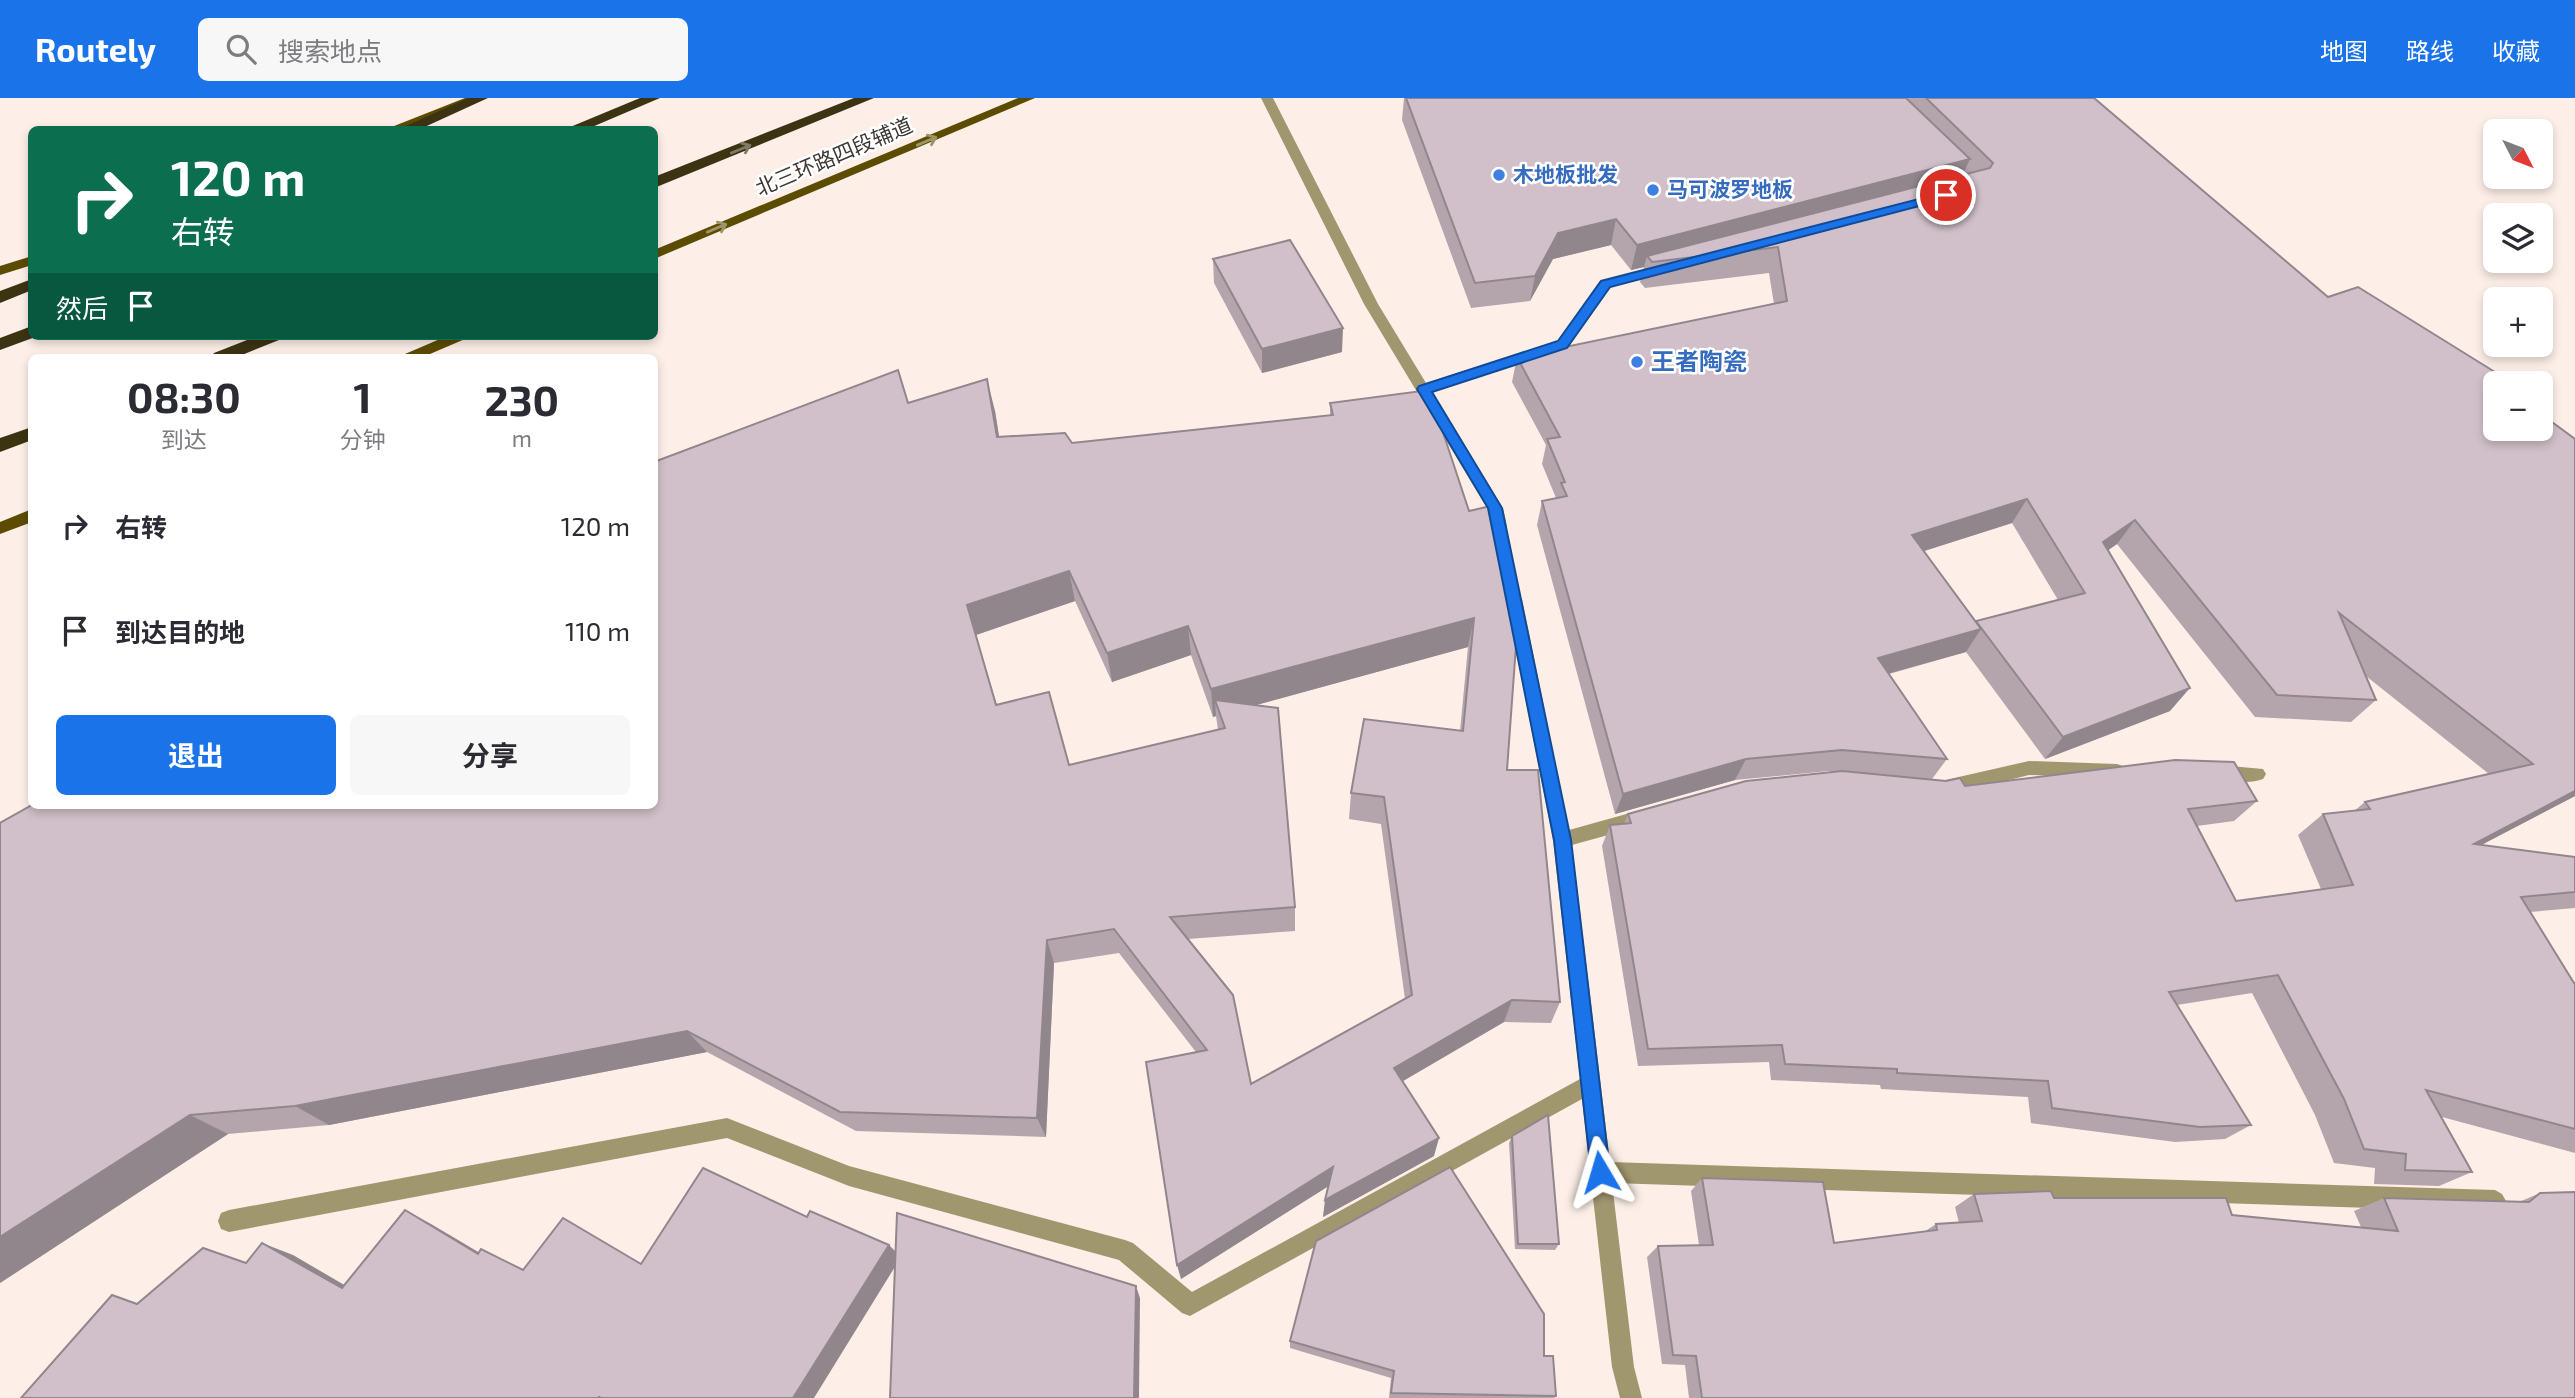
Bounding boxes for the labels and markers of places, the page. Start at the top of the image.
place label: 木地板批发 [1513,161,1618,186]
pin [1916,165,1976,225]
marker: 木地板批发 [1491,167,1507,183]
place label: 马可波罗地板 [1667,176,1793,201]
marker: 马可波罗地板 [1645,182,1661,198]
place label: 王者陶瓷 [1651,346,1747,375]
marker: 王者陶瓷 [1629,354,1645,370]

